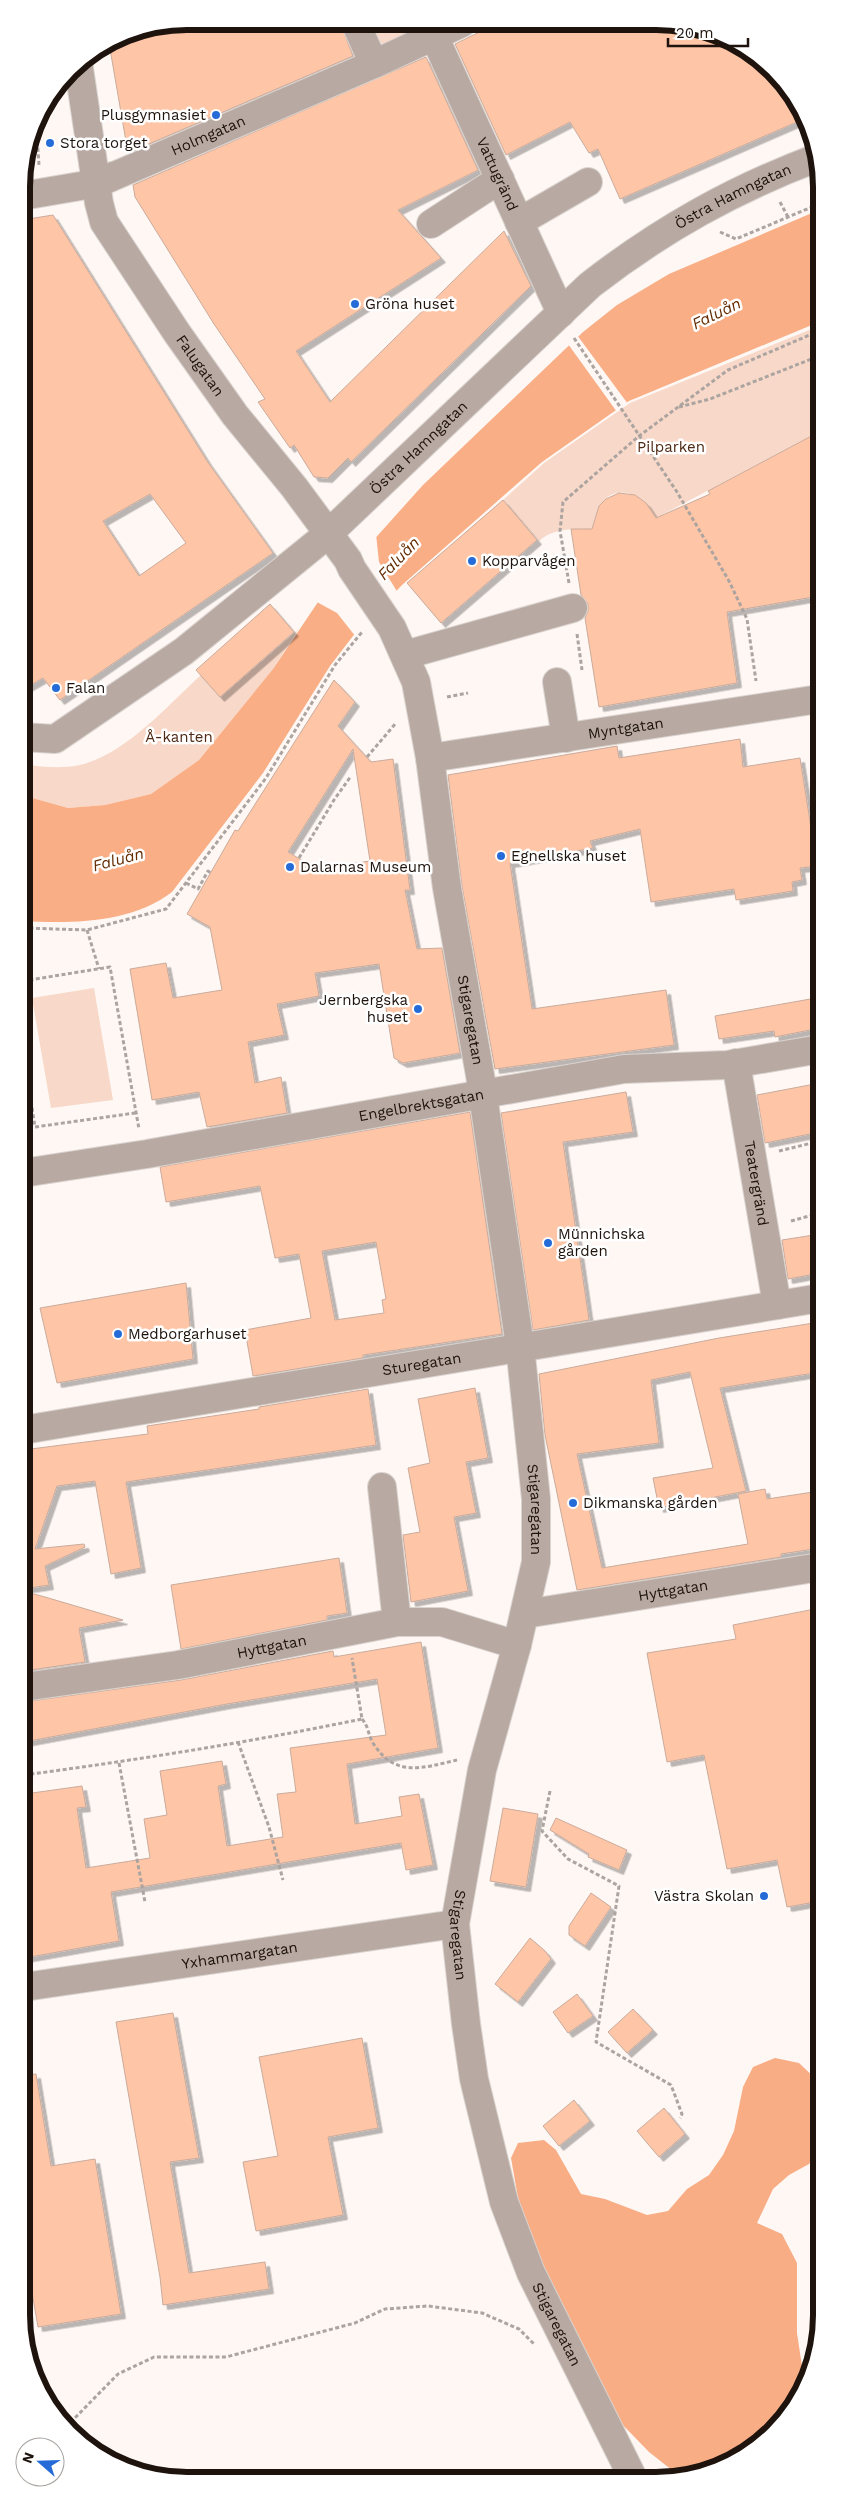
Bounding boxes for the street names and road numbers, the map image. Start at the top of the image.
street label: Holmgatan [168,112,248,159]
street label: Vattugränd [473,134,522,214]
street label: Östra Hamngatan [672,160,794,233]
street label: Falugatan [172,331,228,400]
street label: Östra Hamngatan [366,397,471,498]
street label: Myntgatan [587,714,665,743]
street label: Stigaregatan [453,973,487,1066]
street label: Engelbrektsgatan [357,1085,485,1125]
street label: Teatergränd [740,1139,772,1227]
street label: Sturegatan [381,1349,463,1379]
street label: Stigaregatan [523,1463,545,1555]
street label: Hyttgatan [637,1576,709,1605]
street label: Hyttgatan [235,1631,308,1662]
street label: Stigaregatan [446,1888,470,1981]
street label: Yxhammargatan [181,1938,299,1973]
street label: Stigaregatan [528,2279,585,2369]

